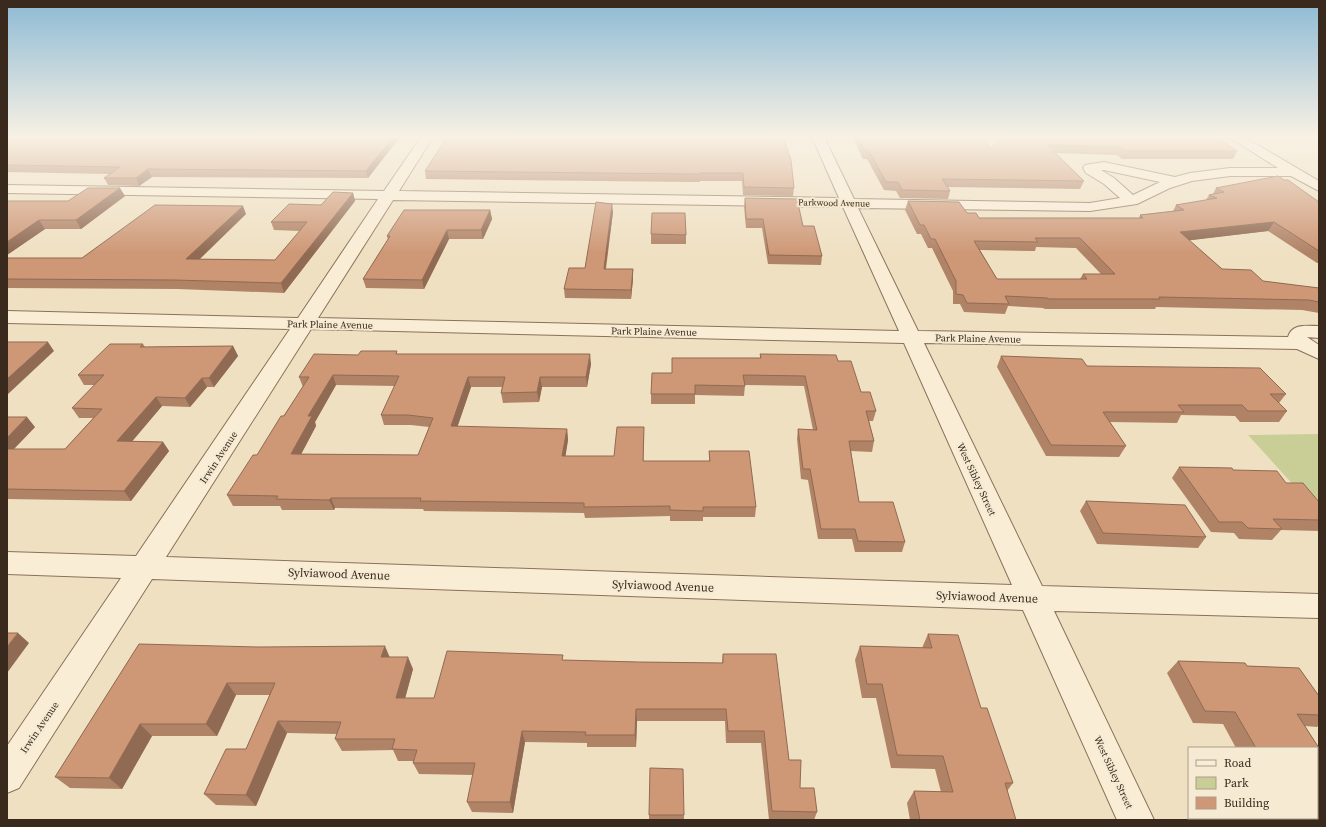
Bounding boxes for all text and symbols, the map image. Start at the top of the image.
street label: Parkwood Avenue [798,196,870,210]
street label: Park Plaine Avenue [287,317,373,332]
street label: Park Plaine Avenue [611,324,697,339]
street label: Park Plaine Avenue [935,331,1021,346]
street label: Irwin Avenue [197,429,240,486]
street label: West Sibley Street [954,441,999,518]
street label: Sylviawood Avenue [288,564,390,584]
street label: Sylviawood Avenue [612,576,714,596]
street label: Sylviawood Avenue [936,587,1038,607]
street label: Irwin Avenue [17,699,62,756]
street label: West Sibley Street [1091,734,1136,811]
legend [1188,747,1318,819]
text: Road [1224,755,1251,771]
text: Park [1224,775,1249,791]
text: Building [1224,795,1269,811]

